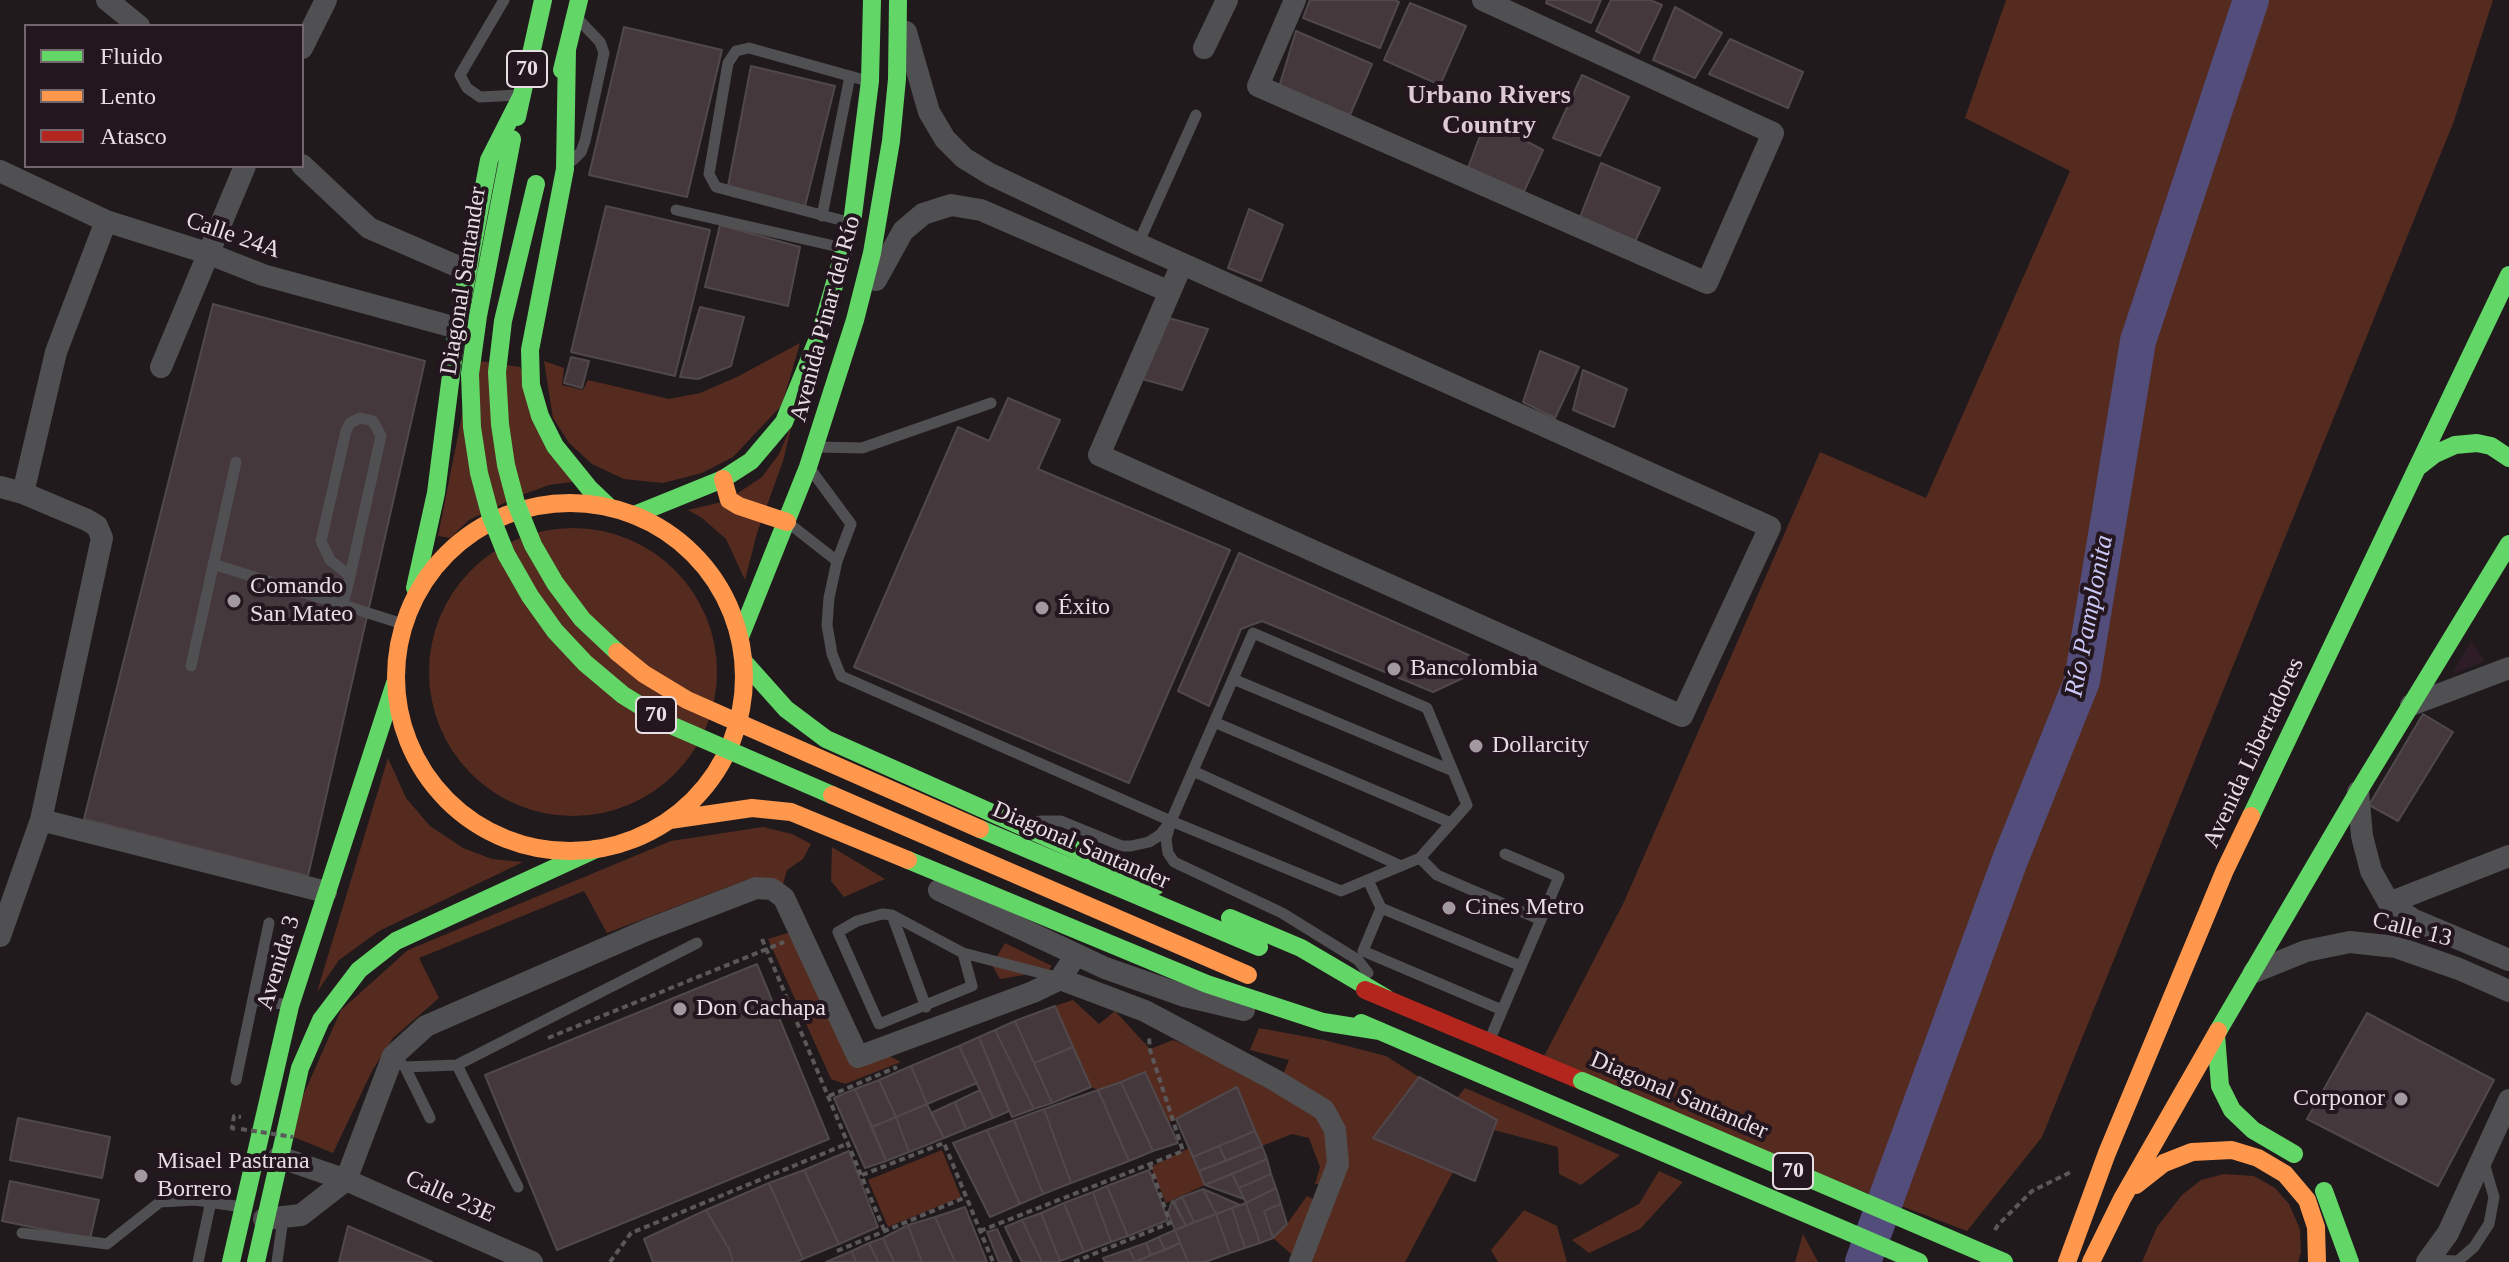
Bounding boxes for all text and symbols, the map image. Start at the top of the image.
legend [24,24,304,168]
text: Fluido [100,43,163,69]
road number: 70 [507,51,547,87]
district label: Urbano Rivers Country [1407,80,1571,142]
text: Lento [100,83,156,109]
text: Atasco [100,123,167,149]
street label: Diagonal Santander [435,185,493,377]
street label: Calle 24A [182,206,284,266]
street label: Avenida Pinar del Río [785,213,867,425]
water label: Río Pamplonita [2059,533,2121,699]
place label: Comando San Mateo [250,573,353,629]
marker: Comando San Mateo [225,592,243,610]
place label: Éxito [1058,594,1110,622]
marker: Éxito [1033,599,1051,617]
street label: Avenida Libertadores [2197,653,2311,853]
place label: Bancolombia [1410,655,1538,683]
marker: Bancolombia [1385,660,1403,678]
road number: 70 [636,697,676,733]
place label: Dollarcity [1492,732,1589,760]
marker: Dollarcity [1467,737,1485,755]
street label: Diagonal Santander [988,796,1174,896]
place label: Cines Metro [1465,894,1584,922]
marker: Cines Metro [1440,899,1458,917]
street label: Calle 13 [2369,906,2455,954]
street label: Avenida 3 [251,912,307,1014]
place label: Don Cachapa [696,995,826,1023]
marker: Don Cachapa [671,1000,689,1018]
street label: Diagonal Santander [1586,1046,1772,1146]
place label: Corponor [2293,1085,2385,1113]
marker: Corponor [2392,1090,2410,1108]
place label: Misael Pastrana Borrero [157,1148,310,1204]
road number: 70 [1773,1153,1813,1189]
street label: Calle 23E [401,1164,499,1230]
marker: Misael Pastrana Borrero [132,1167,150,1185]

